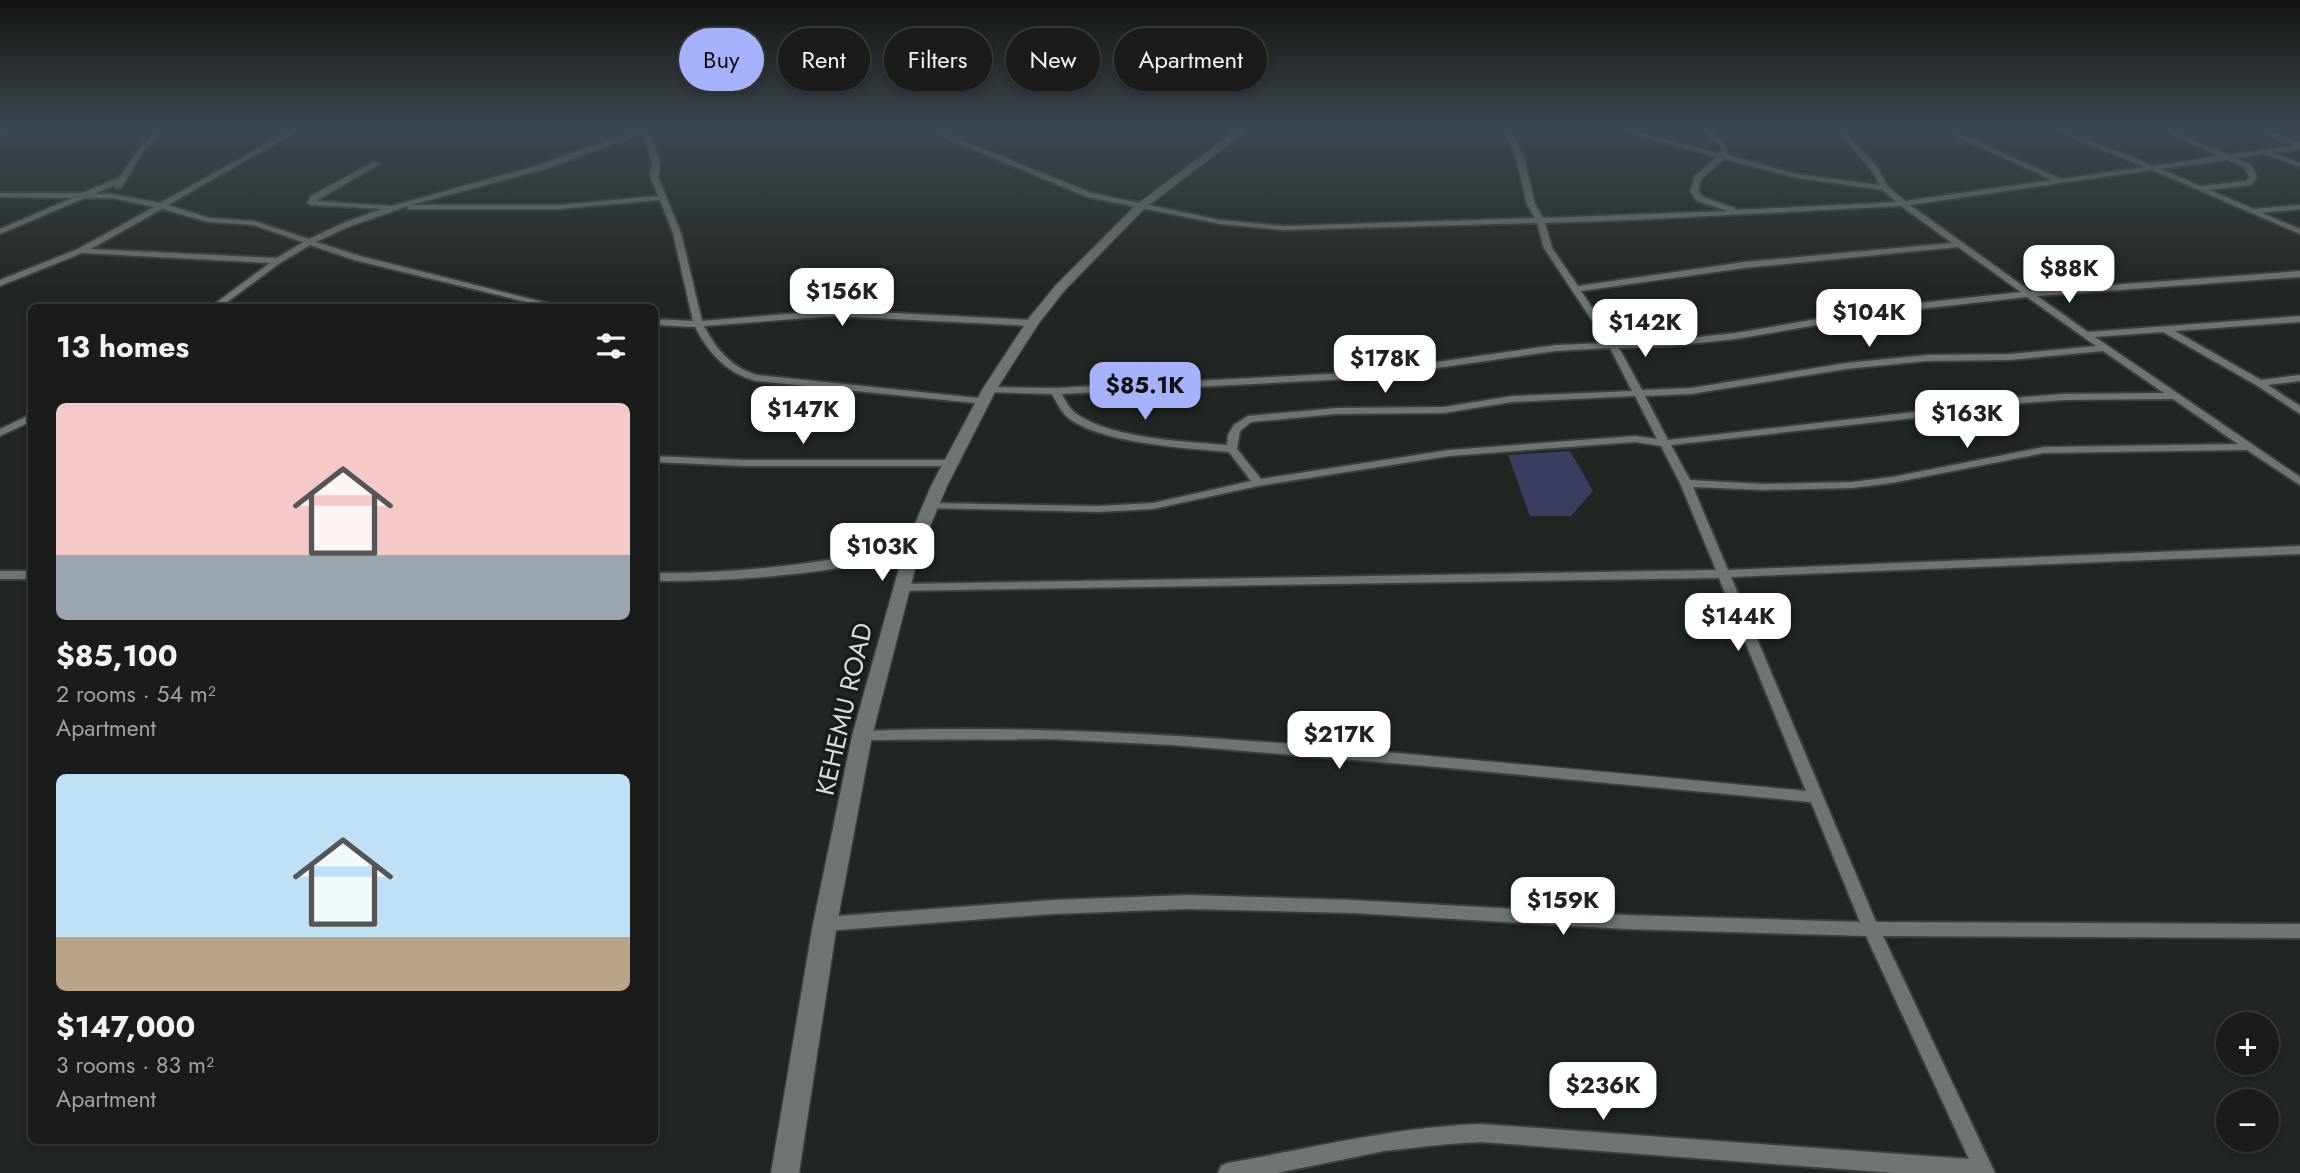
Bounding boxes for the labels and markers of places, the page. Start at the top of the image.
pin: $88K [2028,246,2110,305]
pin: $156K [793,268,891,328]
pin: $104K [1820,290,1918,349]
pin: $142K [1596,300,1694,359]
pin: $178K [1336,336,1434,395]
pin: $85.1K [1088,362,1202,422]
pin: $147K [754,386,852,446]
pin: $163K [1918,391,2016,450]
pin: $103K [833,524,931,583]
pin: $144K [1689,594,1787,653]
pin: $217K [1290,712,1388,771]
pin: $159K [1514,878,1612,937]
pin: $236K [1554,1062,1652,1122]

